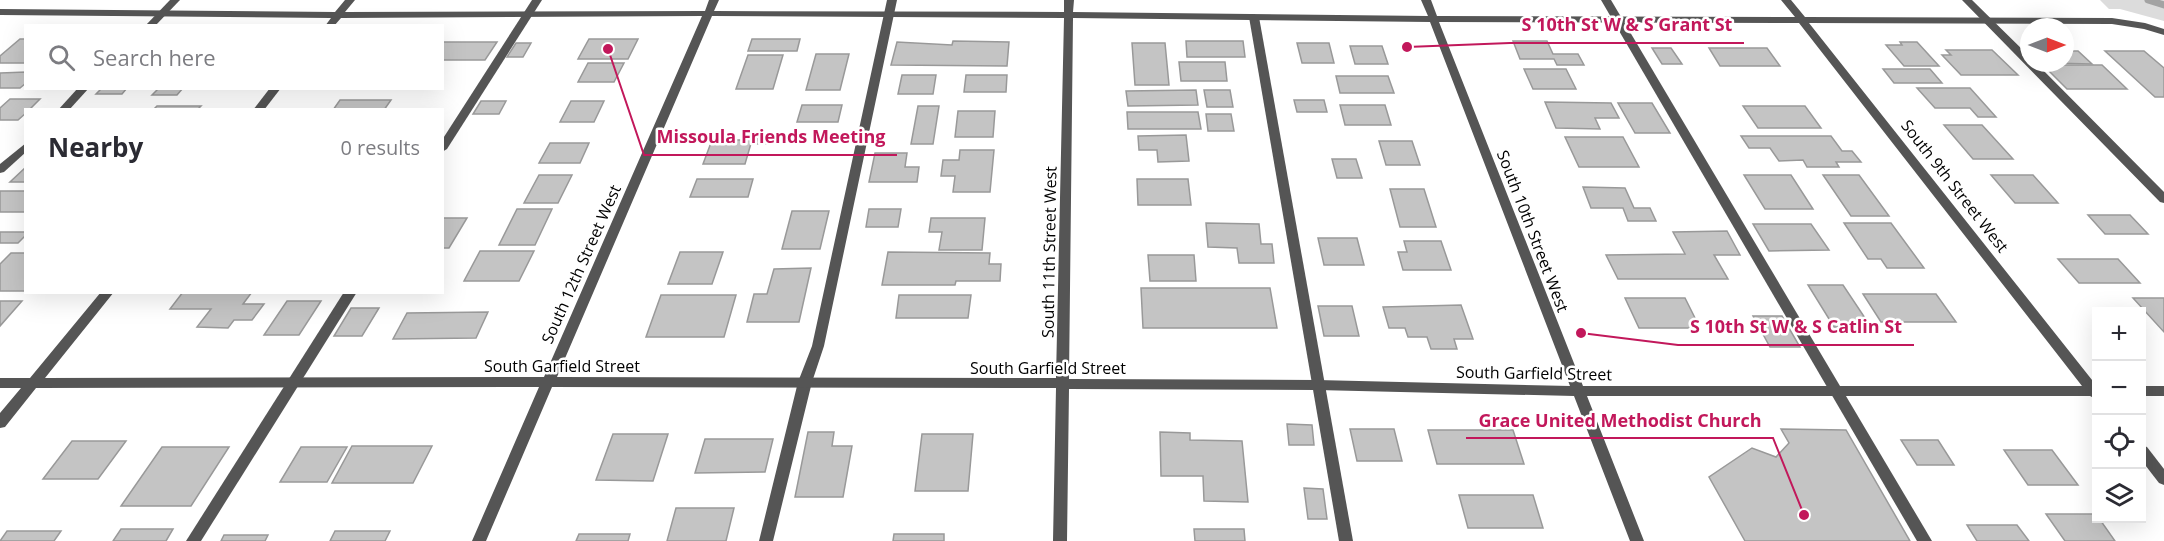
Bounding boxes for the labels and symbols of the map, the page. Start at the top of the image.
callout: S 10th St W & S Grant St [1510,7,1744,43]
text: S 10th St W & S Grant St [1522,12,1733,36]
north arrow [2020,18,2074,72]
street label: South 9th Street West [1896,115,2014,257]
callout: Missoula Friends Meeting [644,119,897,155]
text: Missoula Friends Meeting [657,124,885,148]
street label: South 10th Street West [1492,147,1574,315]
street label: South 11th Street West [1037,166,1062,338]
street label: South 12th Street West [536,181,626,347]
callout: S 10th St W & S Catlin St [1678,309,1914,345]
text: S 10th St W & S Catlin St [1690,314,1902,338]
street label: South Garfield Street [484,355,640,377]
street label: South Garfield Street [970,357,1126,379]
street label: South Garfield Street [1456,361,1612,385]
callout: Grace United Methodist Church [1466,402,1773,438]
text: Grace United Methodist Church [1478,408,1762,432]

